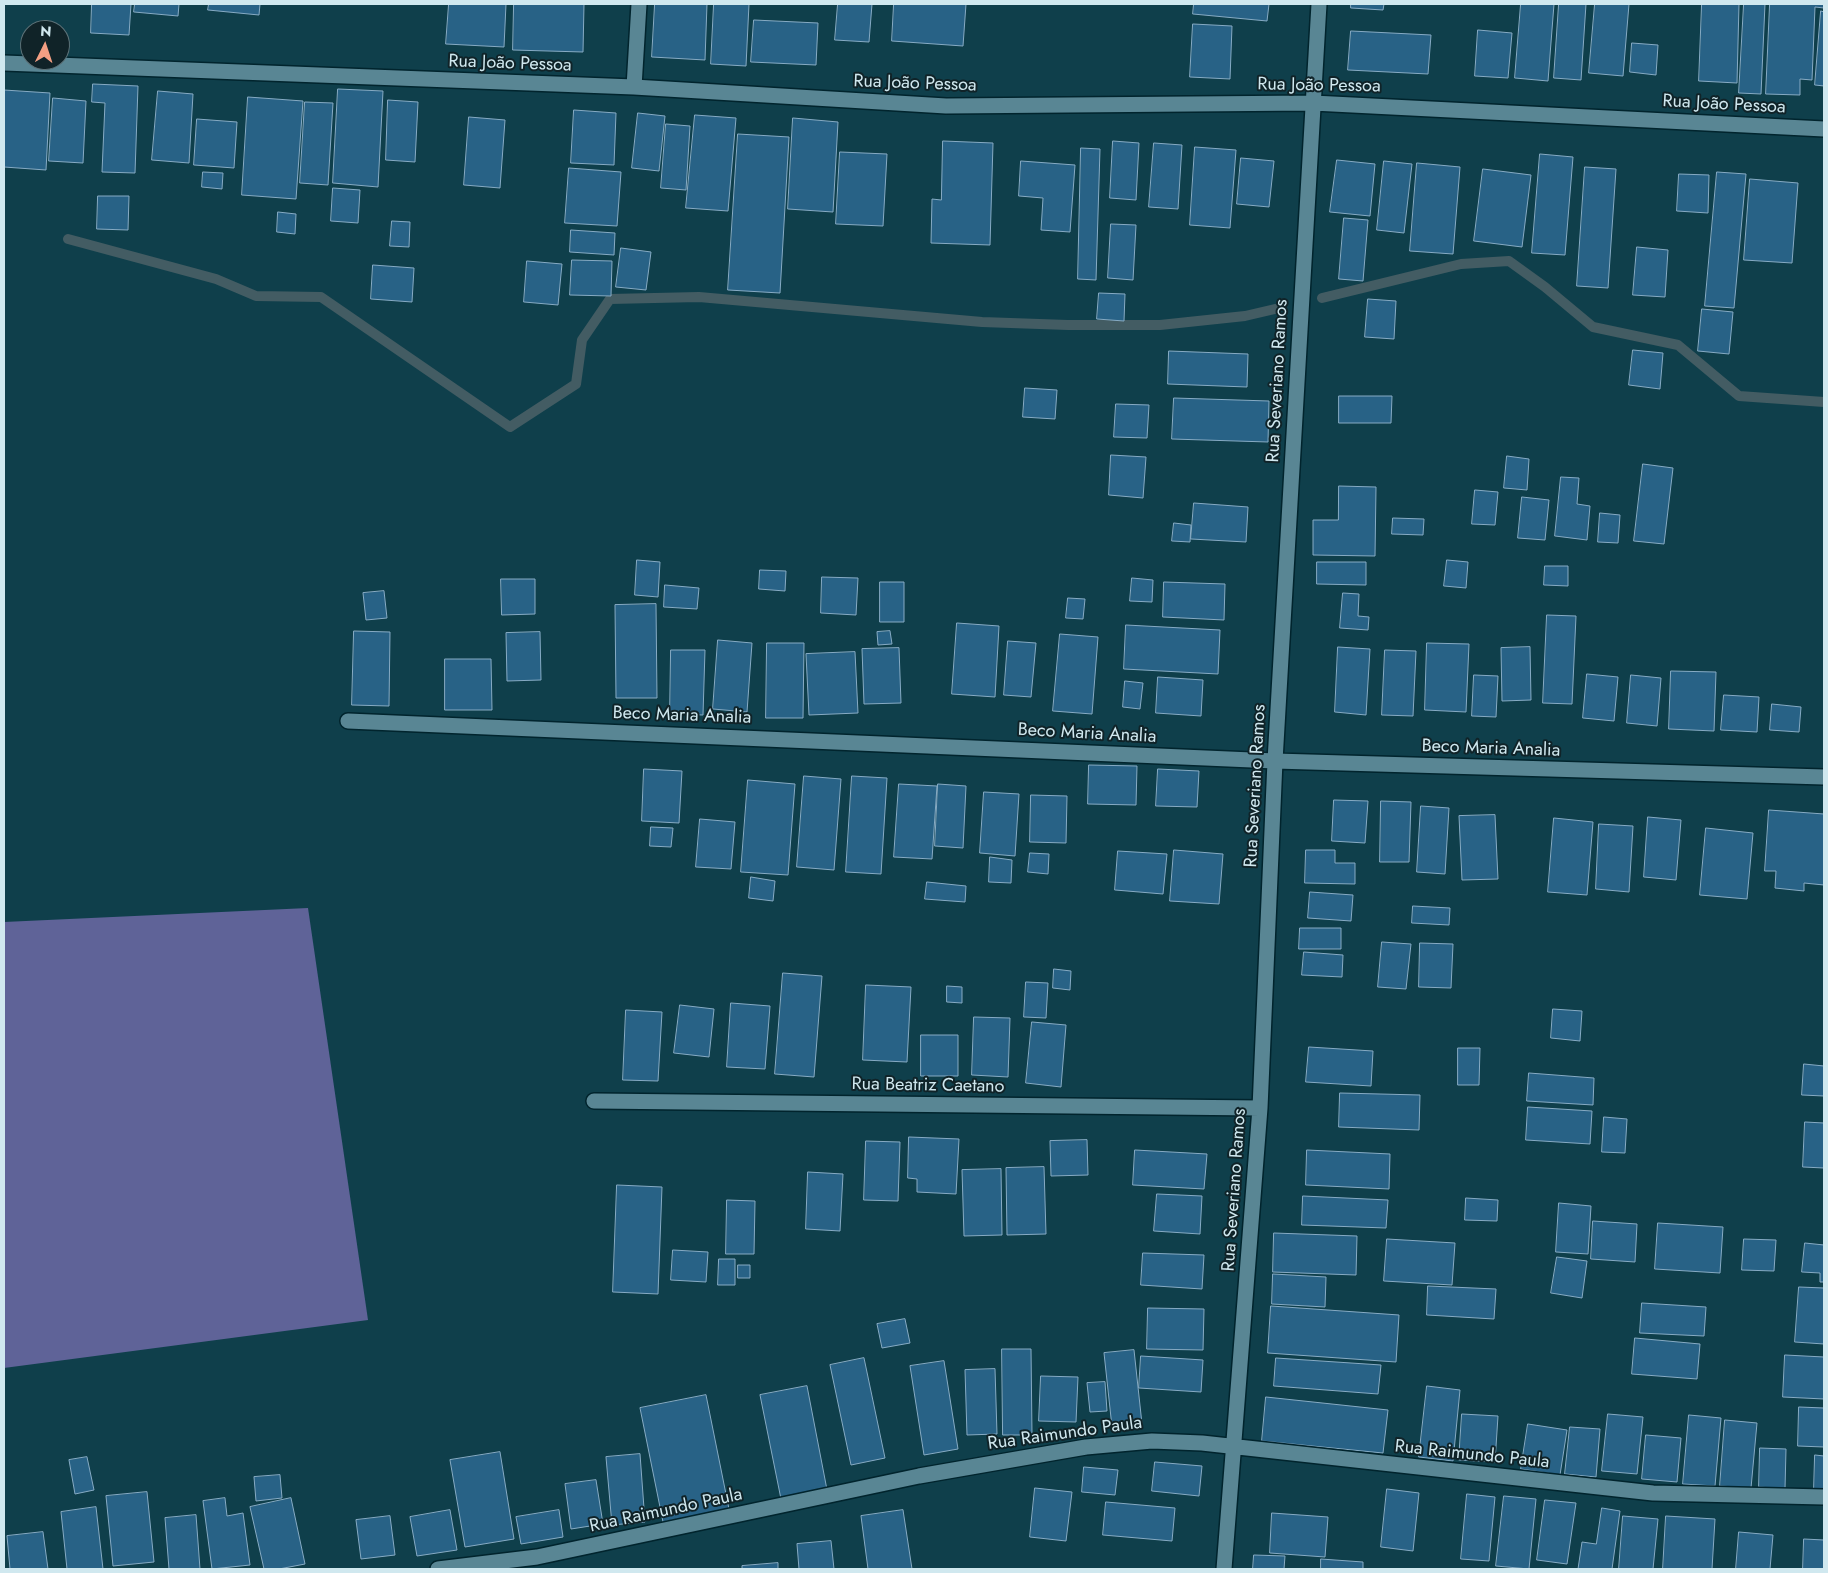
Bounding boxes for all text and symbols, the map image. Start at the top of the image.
north arrow [20,20,70,70]
text: N [40,21,52,41]
street label: Rua João Pessoa [448,51,572,77]
street label: Rua João Pessoa [853,71,977,97]
street label: Rua João Pessoa [1257,74,1381,98]
street label: Rua João Pessoa [1662,91,1786,119]
street label: Rua Severiano Ramos [1263,299,1293,463]
street label: Beco Maria Analia [612,703,752,729]
street label: Rua Severiano Ramos [1241,704,1271,868]
street label: Beco Maria Analia [1017,720,1157,748]
street label: Beco Maria Analia [1421,736,1561,762]
street label: Rua Beatriz Caetano [851,1074,1005,1098]
street label: Rua Severiano Ramos [1219,1108,1251,1272]
street label: Rua Raimundo Paula [986,1412,1144,1456]
street label: Rua Raimundo Paula [1393,1436,1551,1474]
street label: Rua Raimundo Paula [588,1484,744,1538]

